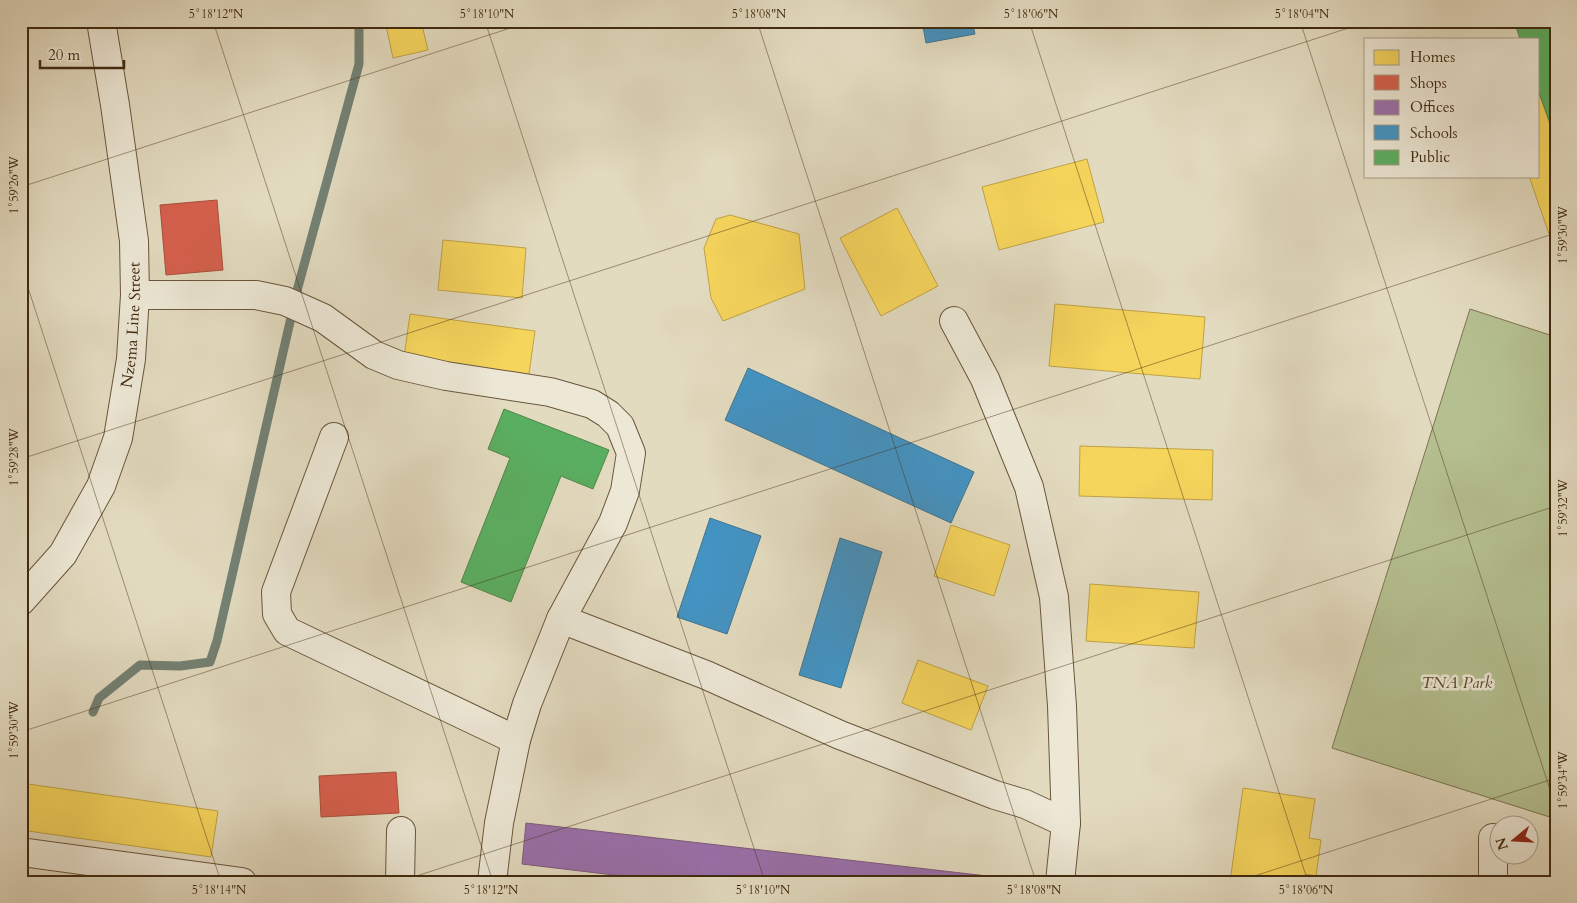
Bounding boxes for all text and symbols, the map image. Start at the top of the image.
text: 5°18'12"N [189,6,244,22]
text: 5°18'10"N [460,6,515,22]
text: 5°18'08"N [732,6,787,22]
text: 5°18'06"N [1004,6,1059,22]
text: 5°18'04"N [1275,6,1330,22]
scale bar [40,38,124,70]
legend [1364,38,1540,178]
text: 20 m [48,45,80,65]
text: Homes [1410,47,1455,67]
text: Shops [1410,73,1447,93]
text: Offices [1410,97,1455,117]
text: Schools [1410,123,1458,143]
text: Public [1410,147,1450,167]
text: 1°59'26"W [6,155,22,214]
text: 1°59'30"W [1555,205,1571,264]
street label: Nzema Line Street [115,262,146,389]
text: 1°59'28"W [6,427,22,486]
text: 1°59'32"W [1555,478,1571,537]
park label: TNA Park [1422,672,1493,694]
text: 1°59'30"W [6,700,22,759]
text: 1°59'34"W [1555,750,1571,809]
north arrow [1490,816,1540,866]
text: N [1491,835,1513,853]
text: 5°18'14"N [192,882,247,898]
text: 5°18'12"N [464,882,519,898]
text: 5°18'10"N [736,882,791,898]
text: 5°18'08"N [1007,882,1062,898]
text: 5°18'06"N [1279,882,1334,898]

